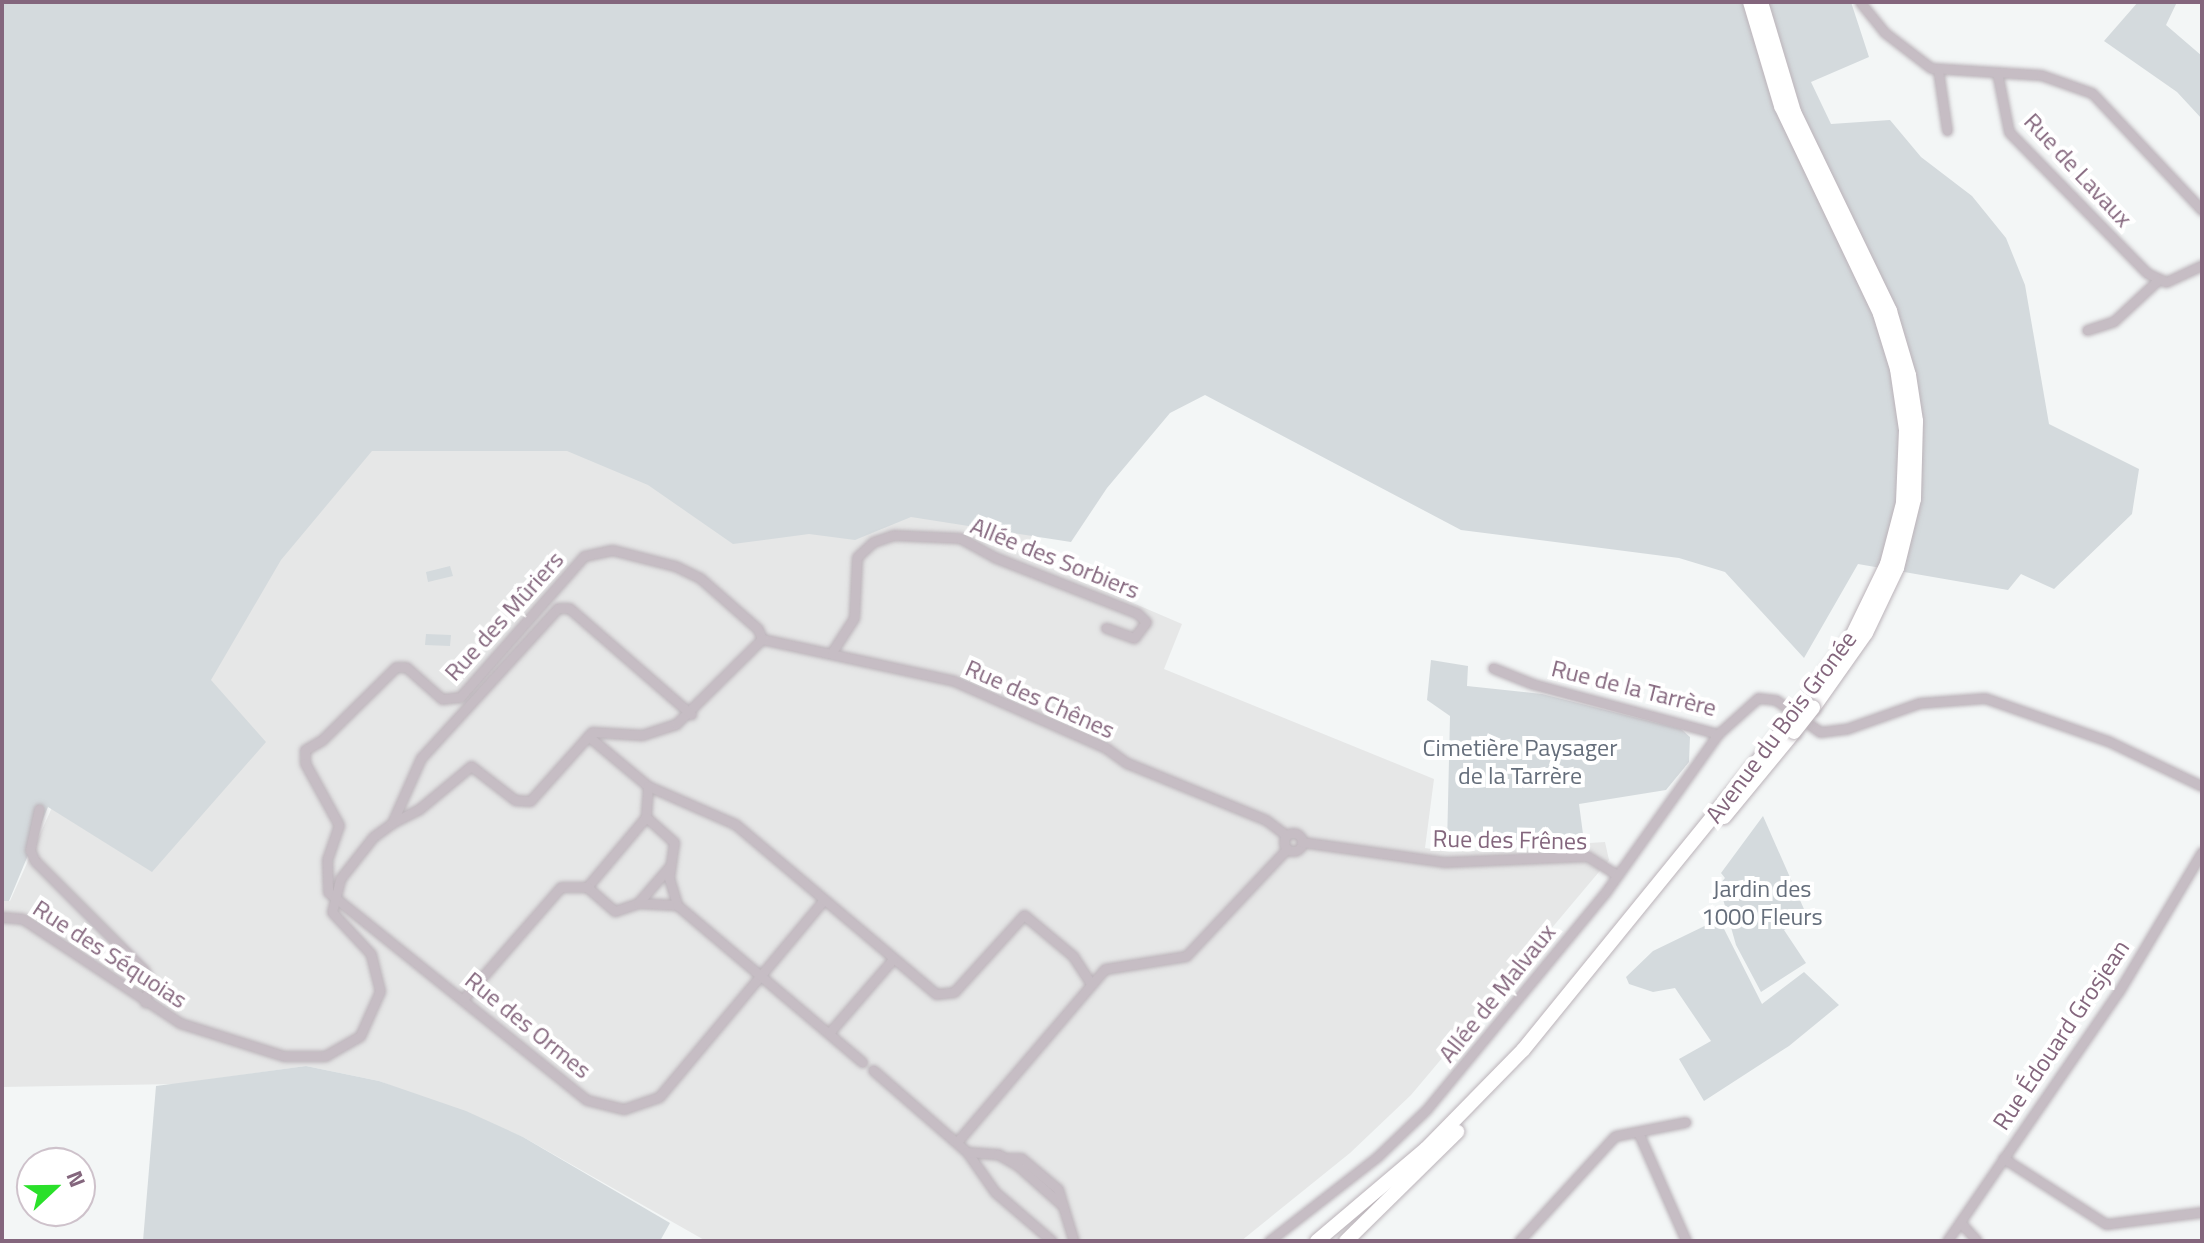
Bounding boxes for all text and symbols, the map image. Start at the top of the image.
street label: Rue de Lavaux [2018,107,2138,233]
street label: Allée des Sorbiers [966,511,1144,605]
street label: Rue des Mûriers [438,545,570,687]
street label: Avenue du Bois Gronée [1699,625,1863,829]
street label: Rue des Chênes [961,653,1119,745]
street label: Rue de la Tarrère [1549,654,1719,722]
park label: Cimetière Paysager de la Tarrère [1422,734,1618,790]
street label: Rue des Frênes [1432,824,1588,856]
park label: Jardin des 1000 Fleurs [1701,875,1823,931]
street label: Rue des Séquoias [28,894,192,1014]
street label: Allée de Malvaux [1432,918,1562,1068]
street label: Rue Édouard Grosjean [1987,935,2135,1135]
street label: Rue des Ormes [459,965,597,1085]
north arrow [16,1147,96,1227]
text: N [58,1165,95,1192]

